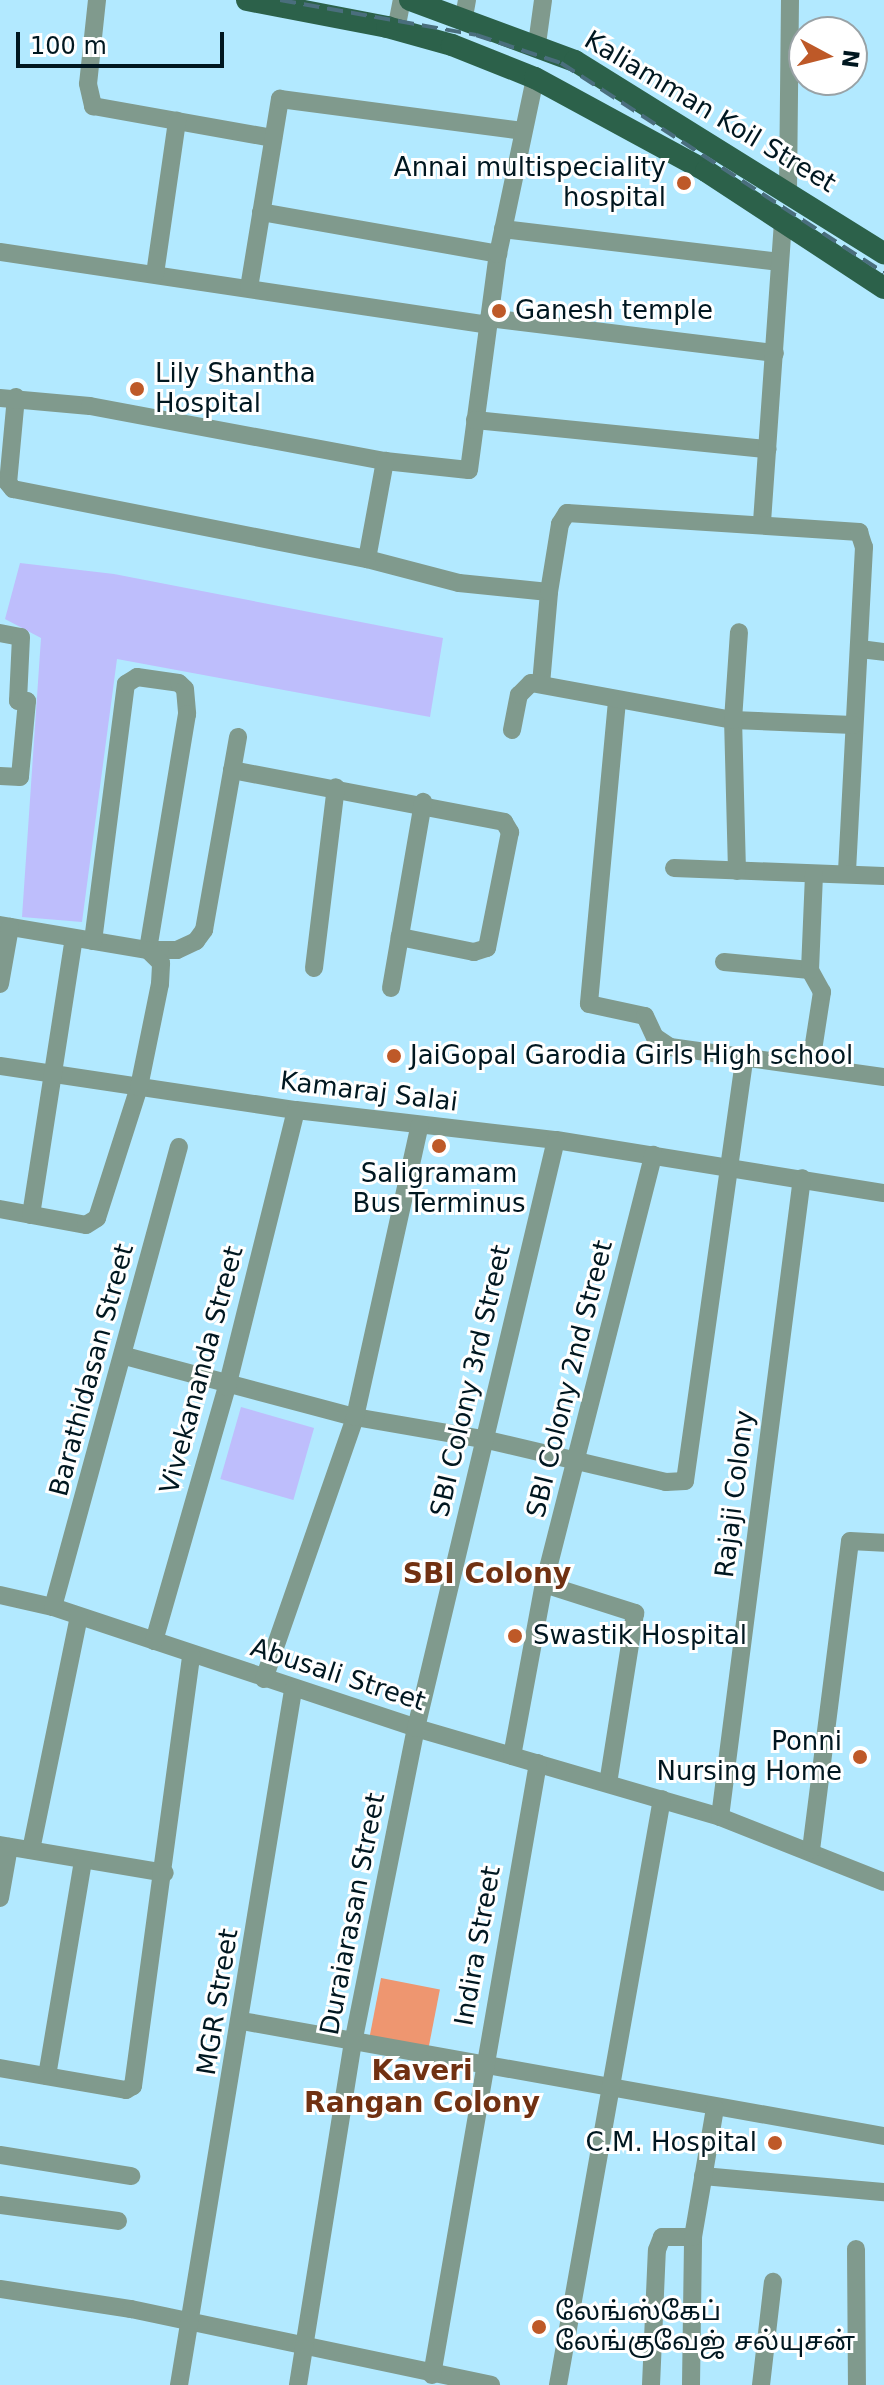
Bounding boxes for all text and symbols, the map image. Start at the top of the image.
scale bar [20,16,228,66]
north arrow [788,16,868,96]
street label: Kaliamman Koil Street [579,25,841,199]
text: 100 m [30,32,107,60]
text: N [837,48,864,69]
place label: Annai multispeciality hospital [394,152,666,214]
marker: Annai multispeciality hospital [673,172,695,194]
place label: Ganesh temple [515,295,713,327]
marker: Ganesh temple [490,302,508,320]
place label: Lily Shantha Hospital [155,358,316,420]
marker: Lily Shantha Hospital [126,378,148,400]
place label: JaiGopal Garodia Girls High school [410,1040,853,1072]
marker: JaiGopal Garodia Girls High school [385,1047,403,1065]
street label: Kamaraj Salai [278,1066,460,1118]
marker: Saligramam Bus Terminus [430,1137,448,1155]
place label: Saligramam Bus Terminus [353,1158,525,1220]
street label: SBI Colony 2nd Street [520,1237,620,1521]
street label: Barathidasan Street [43,1240,141,1500]
street label: SBI Colony 3rd Street [425,1242,517,1520]
street label: Vivekananda Street [154,1243,250,1497]
street label: Rajaji Colony [709,1409,761,1579]
district label: SBI Colony [403,1557,571,1591]
place label: Swastik Hospital [533,1620,747,1652]
marker: Swastik Hospital [504,1625,526,1647]
street label: Abusali Street [247,1632,429,1718]
place label: Ponni Nursing Home [657,1726,842,1788]
marker: Ponni Nursing Home [849,1746,871,1768]
street label: Duraiarasan Street [314,1790,392,2038]
street label: Indira Street [449,1864,507,2028]
street label: MGR Street [191,1927,245,2077]
district label: Kaveri Rangan Colony [304,2054,540,2120]
place label: C.M. Hospital [586,2127,757,2159]
marker: C.M. Hospital [764,2132,786,2154]
place label: லேங்ஸ்கேப் லேங்குவேஜ் சல்யுசன் [555,2296,855,2358]
marker: லேங்ஸ்கேப் லேங்குவேஜ் சல்யுசன் [530,2318,548,2336]

